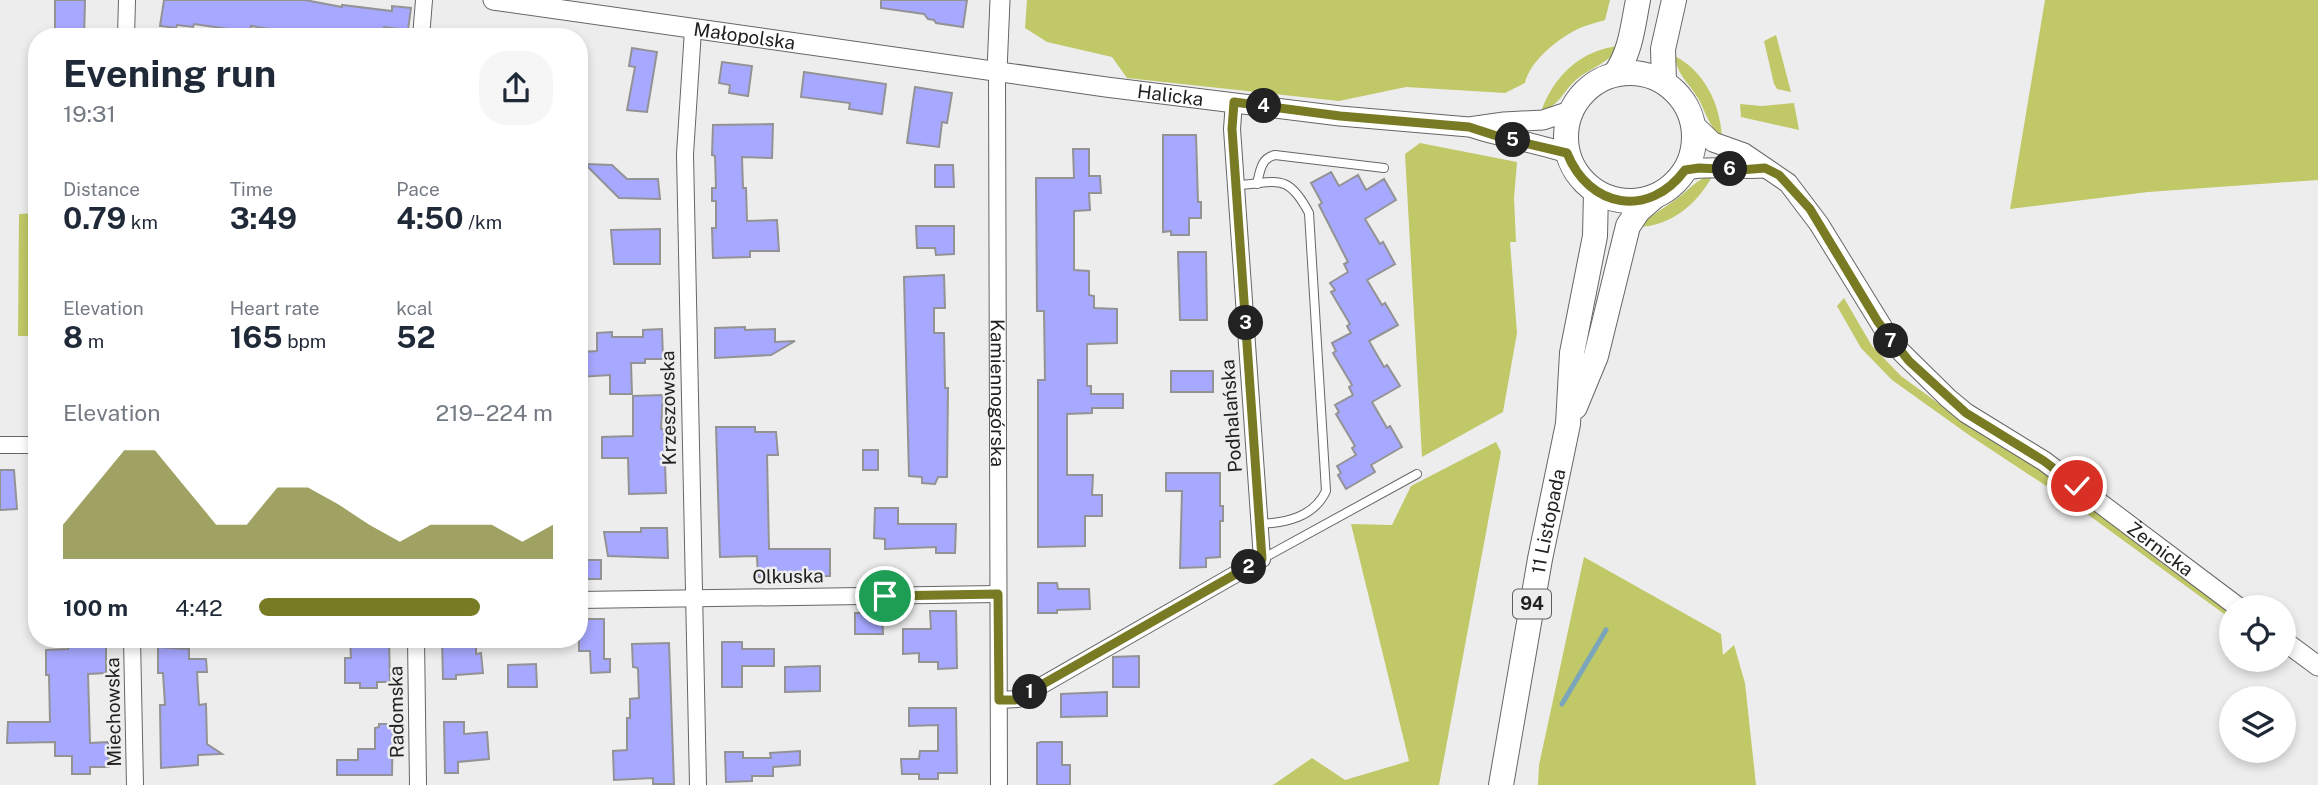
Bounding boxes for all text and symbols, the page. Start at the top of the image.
street label: Małopolska [692,18,797,54]
text: Evening run [63,51,276,96]
button: share [479,51,553,125]
street label: Halicka [1136,80,1205,110]
pin: 4 [1246,88,1282,124]
text: 4 [1257,94,1270,116]
text: 19:31 [63,100,116,127]
pin: 5 [1496,122,1530,158]
text: 5 [1506,128,1519,150]
pin: 6 [1712,152,1748,186]
text: 6 [1723,157,1736,179]
text: Distance [63,178,140,200]
text: Time [230,178,273,200]
text: Pace [396,178,440,200]
text: 0.79 [63,200,126,236]
text: 3:49 [230,200,297,236]
text: 4:50 [396,200,464,236]
text: km [126,211,158,233]
text: /km [464,211,502,233]
text: Elevation [63,297,144,319]
text: Heart rate [230,297,319,319]
text: kcal [396,297,433,319]
pin: 3 [1228,306,1264,340]
text: 3 [1239,311,1252,333]
text: 8 [63,319,83,355]
text: 165 [230,319,283,355]
text: 52 [396,319,436,355]
street label: Kamiennogórska [987,319,1009,467]
pin: 7 [1874,324,1909,358]
text: 7 [1885,329,1896,351]
text: m [83,330,104,352]
text: bpm [283,330,326,352]
street label: Krzeszowska [656,350,680,466]
street label: Podhalańska [1216,359,1246,473]
text: Elevation [63,399,161,426]
text: 219–224 m [435,399,553,426]
pin [2047,456,2107,516]
street label: 11 Listopada [1527,467,1569,575]
icon: check [2058,467,2096,505]
street label: Żernicka [2123,517,2198,581]
pin: 2 [1232,550,1266,584]
text: 2 [1242,555,1255,577]
street label: Olkuska [752,564,824,588]
pin [855,566,915,626]
icon: arrive [866,577,904,615]
road number: 94 [1513,590,1551,618]
text: 100 m [63,594,128,621]
text: 4:42 [175,594,223,621]
map controls [2219,595,2296,763]
button: locate [2219,595,2296,672]
street label: Miechowska [101,657,125,767]
street label: Radomska [384,666,408,758]
pin: 1 [1012,674,1048,710]
text: 1 [1025,680,1034,702]
button: layers [2219,686,2296,763]

